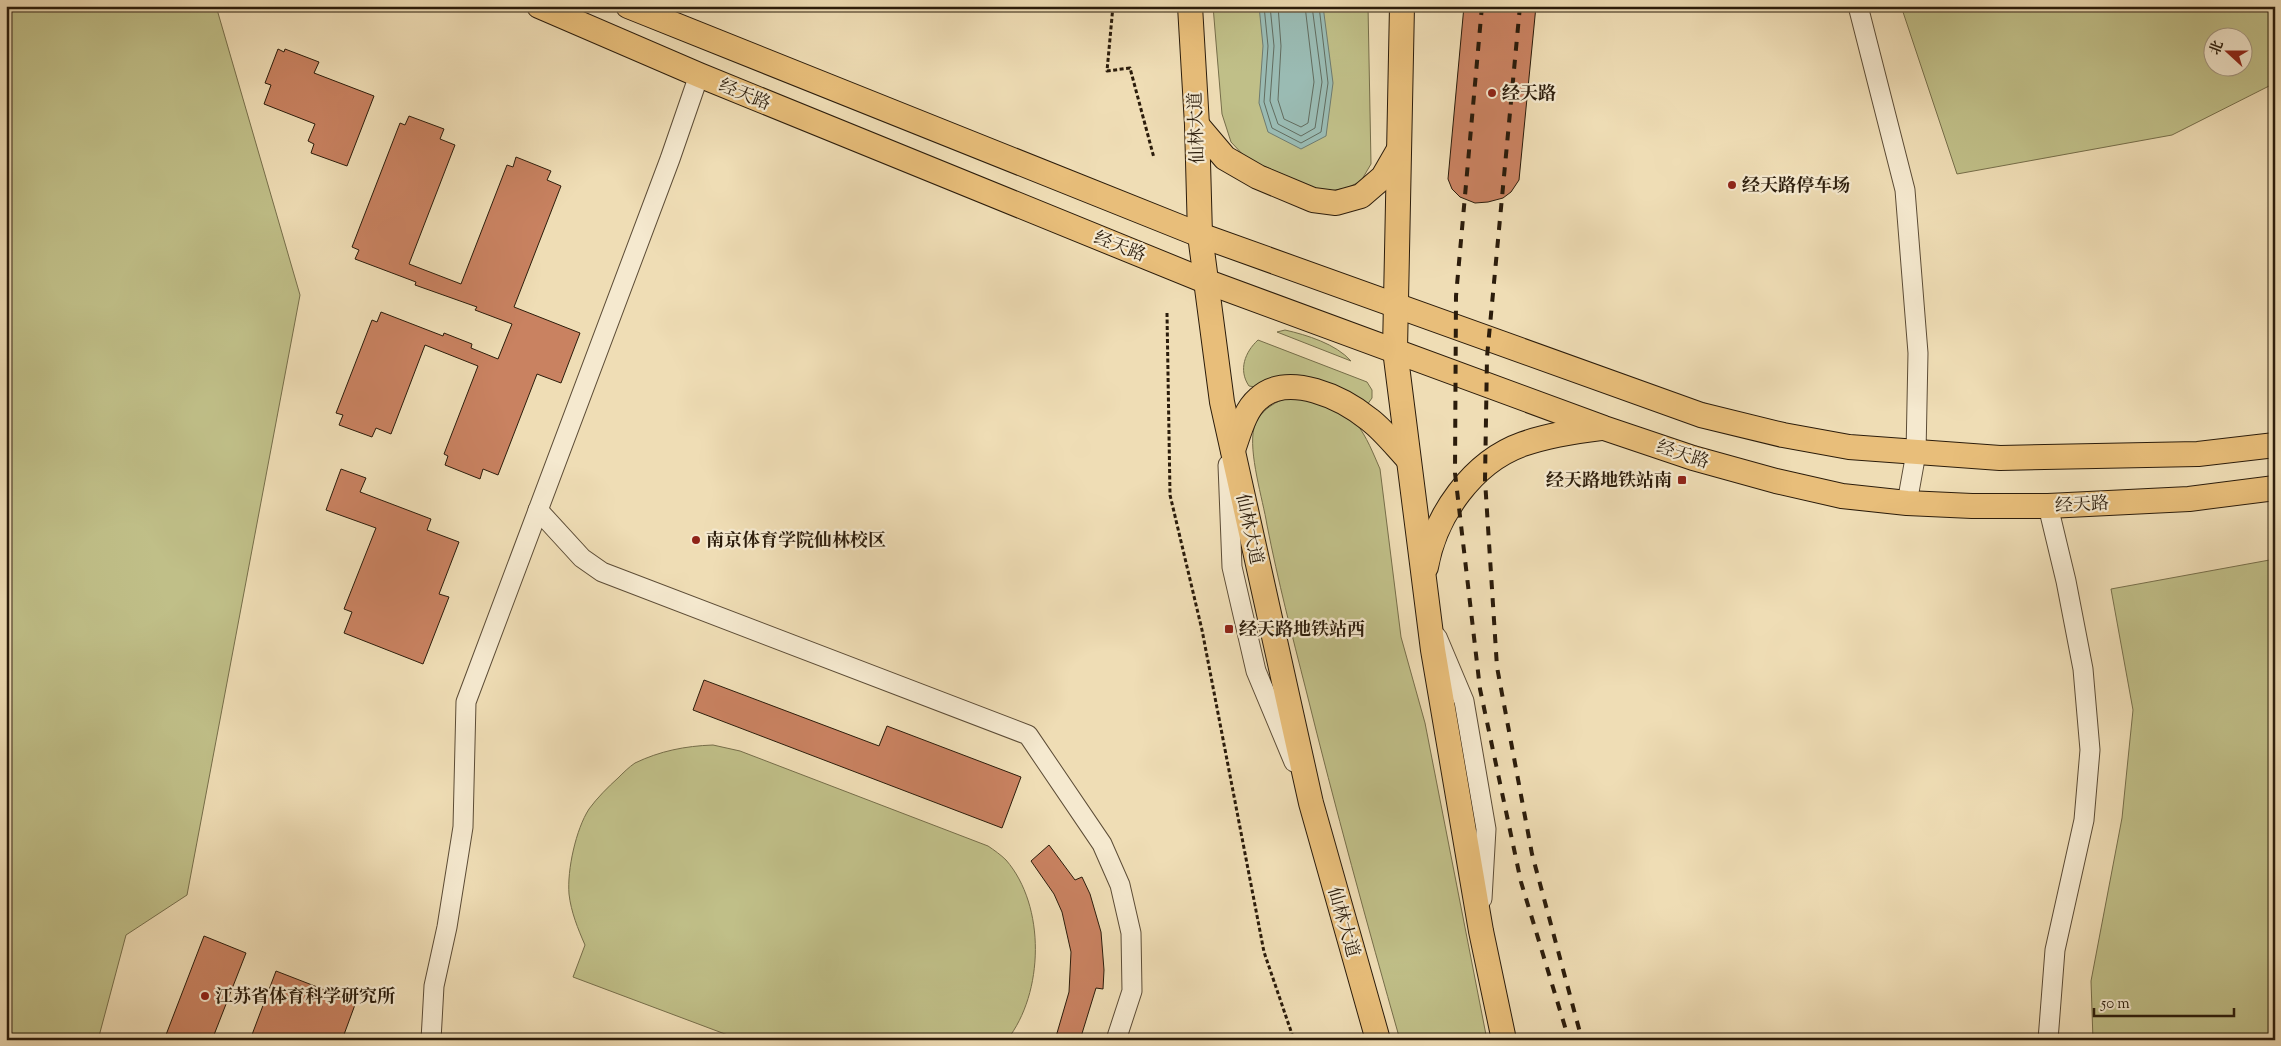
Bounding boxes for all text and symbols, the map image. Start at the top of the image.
north arrow [2204,28,2254,78]
text: 北 [2206,38,2230,58]
street label: 经天路 [714,74,774,118]
place label: 经天路 [1502,82,1556,108]
marker: 经天路 [1486,87,1498,99]
street label: 仙林大道 [1184,91,1212,164]
place label: 经天路停车场 [1742,174,1850,200]
marker: 经天路停车场 [1726,179,1738,191]
street label: 经天路 [1089,226,1149,270]
street label: 经天路 [1653,435,1712,477]
place label: 经天路地铁站南 [1546,469,1672,495]
marker: 经天路地铁站南 [1676,474,1688,486]
street label: 仙林大道 [1228,491,1268,567]
street label: 经天路 [2054,492,2110,520]
place label: 南京体育学院仙林校区 [706,529,886,555]
marker: 南京体育学院仙林校区 [690,534,702,546]
place label: 经天路地铁站西 [1239,618,1365,644]
marker: 经天路地铁站西 [1223,623,1235,635]
street label: 仙林大道 [1320,884,1364,961]
place label: 江苏省体育科学研究所 [215,985,396,1011]
scale bar [2094,986,2234,1018]
marker: 江苏省体育科学研究所 [199,990,211,1002]
text: 50 m [2100,994,2130,1015]

